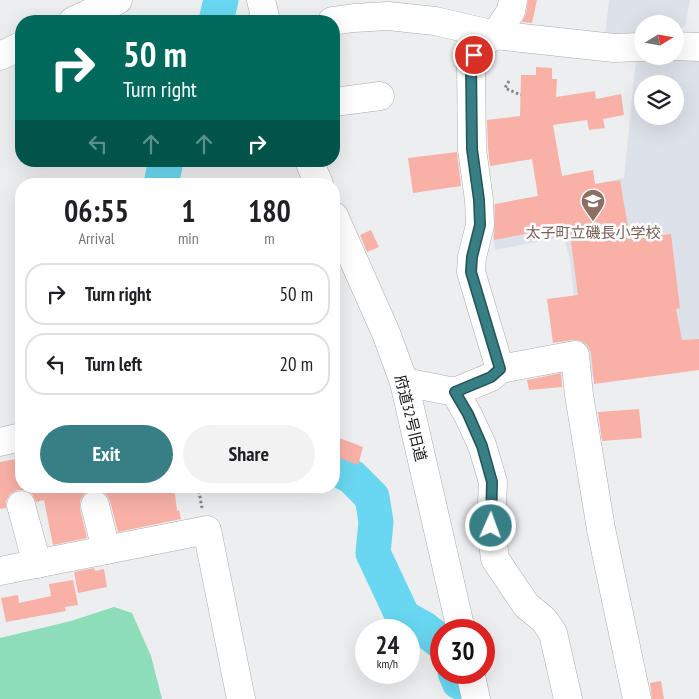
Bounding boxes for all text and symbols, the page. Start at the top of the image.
north arrow [634,15,684,65]
map controls [634,15,684,125]
text: 50 m [123,31,187,77]
pin [453,34,495,76]
icon: right [40,35,105,100]
icon: arrive [460,41,488,69]
text: Turn right [123,75,197,103]
button: layers [634,75,684,125]
icon: left [84,130,112,158]
icon: ahead [137,130,165,158]
icon: ahead [190,130,218,158]
icon: right [243,130,271,158]
school or university icon: 太子町立磯長小学校 [580,188,606,222]
text: 06:55 [64,191,129,230]
text: 1 [181,191,196,230]
text: 180 [248,191,291,230]
place label: 太子町立磯長小学校 [525,223,661,242]
text: Arrival [78,228,115,248]
text: min [178,228,199,248]
text: m [264,228,275,248]
icon: right [42,280,70,308]
text: Turn right [85,282,151,306]
text: 50 m [280,282,313,306]
icon: left [42,350,70,378]
text: Turn left [85,352,142,376]
text: 20 m [280,352,313,376]
street label: 府道32号旧道 [391,373,431,463]
button: Exit [40,425,173,483]
button: Share [183,425,315,483]
position arrow [464,499,516,551]
speed limit sign: 30 [430,619,495,684]
text: 24 [376,629,399,661]
text: km/h [377,656,398,671]

